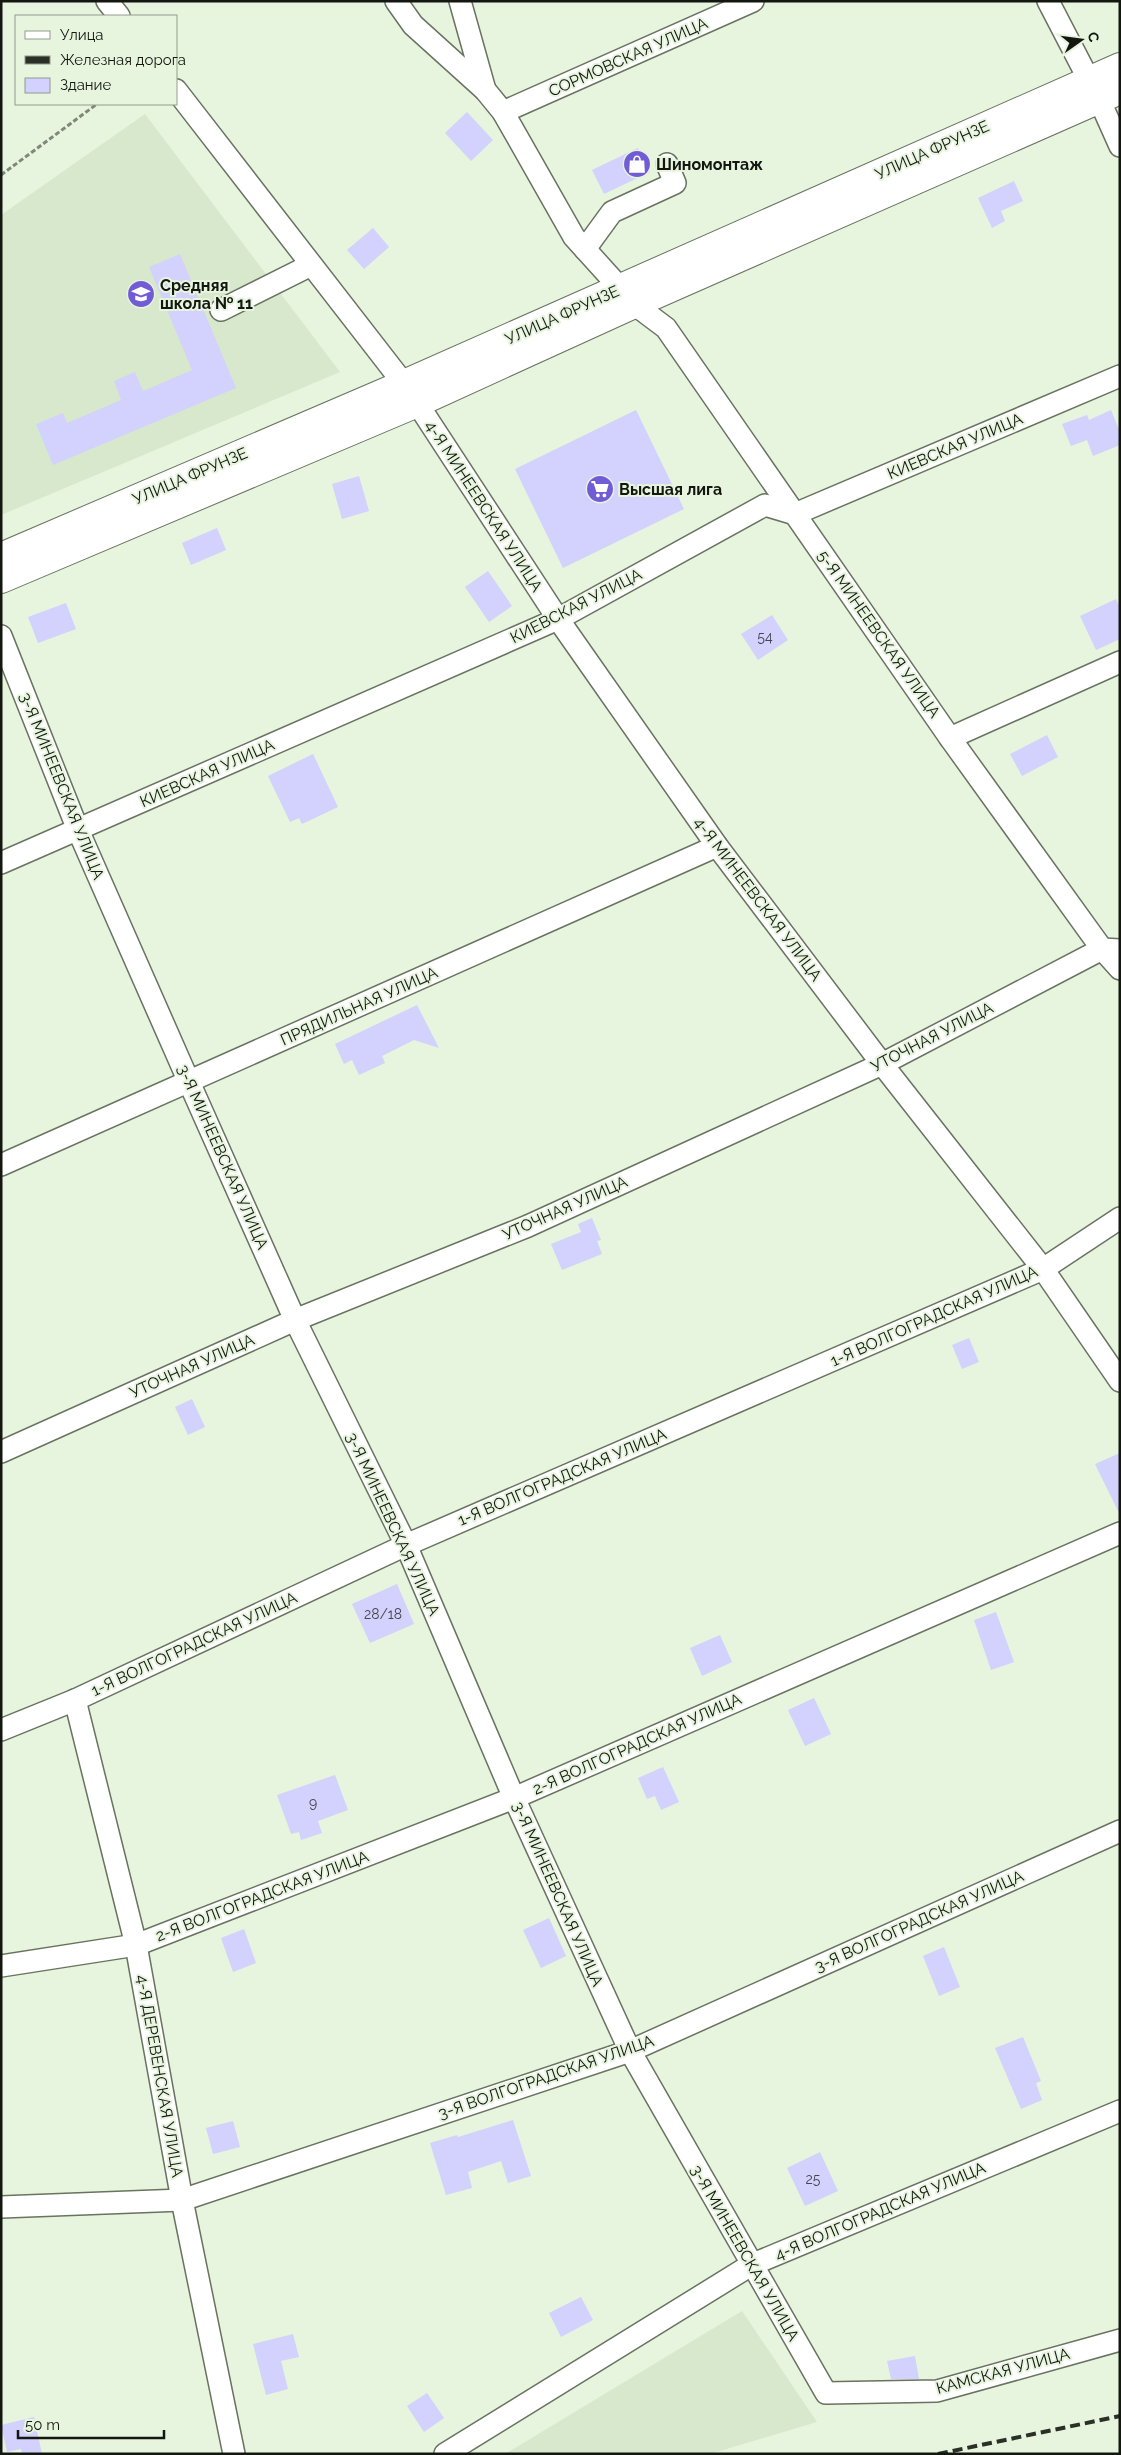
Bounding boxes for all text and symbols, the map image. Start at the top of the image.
street label: СОРМОВСКАЯ УЛИЦА [546,13,711,101]
legend [15,15,178,105]
north arrow [1056,15,1106,65]
text: Улица [60,26,104,44]
text: С [1085,30,1103,44]
text: Железная дорога [60,51,186,69]
text: Здание [60,76,112,94]
street label: УЛИЦА ФРУНЗЕ [872,116,992,184]
shop icon: Шиномонтаж [622,149,652,179]
place label: Шиномонтаж [656,155,763,174]
place label: Средняя школа № 11 [160,276,253,313]
school or university icon: Средняя школа № 11 [126,279,156,309]
street label: УЛИЦА ФРУНЗЕ [502,281,622,349]
street label: КИЕВСКАЯ УЛИЦА [885,409,1026,483]
street label: 4-Я МИНЕЕВСКАЯ УЛИЦА [421,417,547,595]
street label: УЛИЦА ФРУНЗЕ [130,443,250,509]
supermarket icon: Высшая лига [585,474,615,504]
place label: Высшая лига [619,480,722,499]
street label: 5-Я МИНЕЕВСКАЯ УЛИЦА [814,547,944,722]
street label: КИЕВСКАЯ УЛИЦА [507,565,645,647]
house number: 54 [757,629,773,645]
street label: 3-Я МИНЕЕВСКАЯ УЛИЦА [16,690,108,882]
street label: КИЕВСКАЯ УЛИЦА [137,735,277,811]
street label: 4-Я МИНЕЕВСКАЯ УЛИЦА [690,813,826,985]
street label: ПРЯДИЛЬНАЯ УЛИЦА [277,963,441,1049]
street label: УТОЧНАЯ УЛИЦА [868,998,996,1076]
street label: 3-Я МИНЕЕВСКАЯ УЛИЦА [174,1062,272,1252]
street label: УТОЧНАЯ УЛИЦА [500,1172,631,1244]
street label: 1-Я ВОЛГОГРАДСКАЯ УЛИЦА [827,1262,1041,1370]
street label: УТОЧНАЯ УЛИЦА [127,1330,258,1402]
street label: 1-Я ВОЛГОГРАДСКАЯ УЛИЦА [455,1424,669,1530]
street label: 3-Я МИНЕЕВСКАЯ УЛИЦА [342,1429,444,1619]
street label: 1-Я ВОЛГОГРАДСКАЯ УЛИЦА [88,1588,300,1700]
house number: 28/18 [364,1606,402,1622]
street label: 2-Я ВОЛГОГРАДСКАЯ УЛИЦА [530,1689,745,1799]
house number: 9 [309,1795,317,1811]
street label: 3-Я МИНЕЕВСКАЯ УЛИЦА [509,1799,607,1989]
street label: 2-Я ВОЛГОГРАДСКАЯ УЛИЦА [153,1846,371,1945]
street label: 3-Я ВОЛГОГРАДСКАЯ УЛИЦА [812,1866,1027,1976]
street label: 4-Я ДЕРЕВЕНСКАЯ УЛИЦА [133,1973,187,2179]
street label: 3-Я ВОЛГОГРАДСКАЯ УЛИЦА [436,2031,656,2123]
street label: 4-Я ВОЛГОГРАДСКАЯ УЛИЦА [772,2158,988,2264]
street label: 3-Я МИНЕЕВСКАЯ УЛИЦА [687,2162,803,2345]
house number: 25 [806,2171,821,2187]
street label: КАМСКАЯ УЛИЦА [934,2344,1072,2398]
scale bar [18,2408,164,2440]
text: 50 m [25,2416,60,2434]

